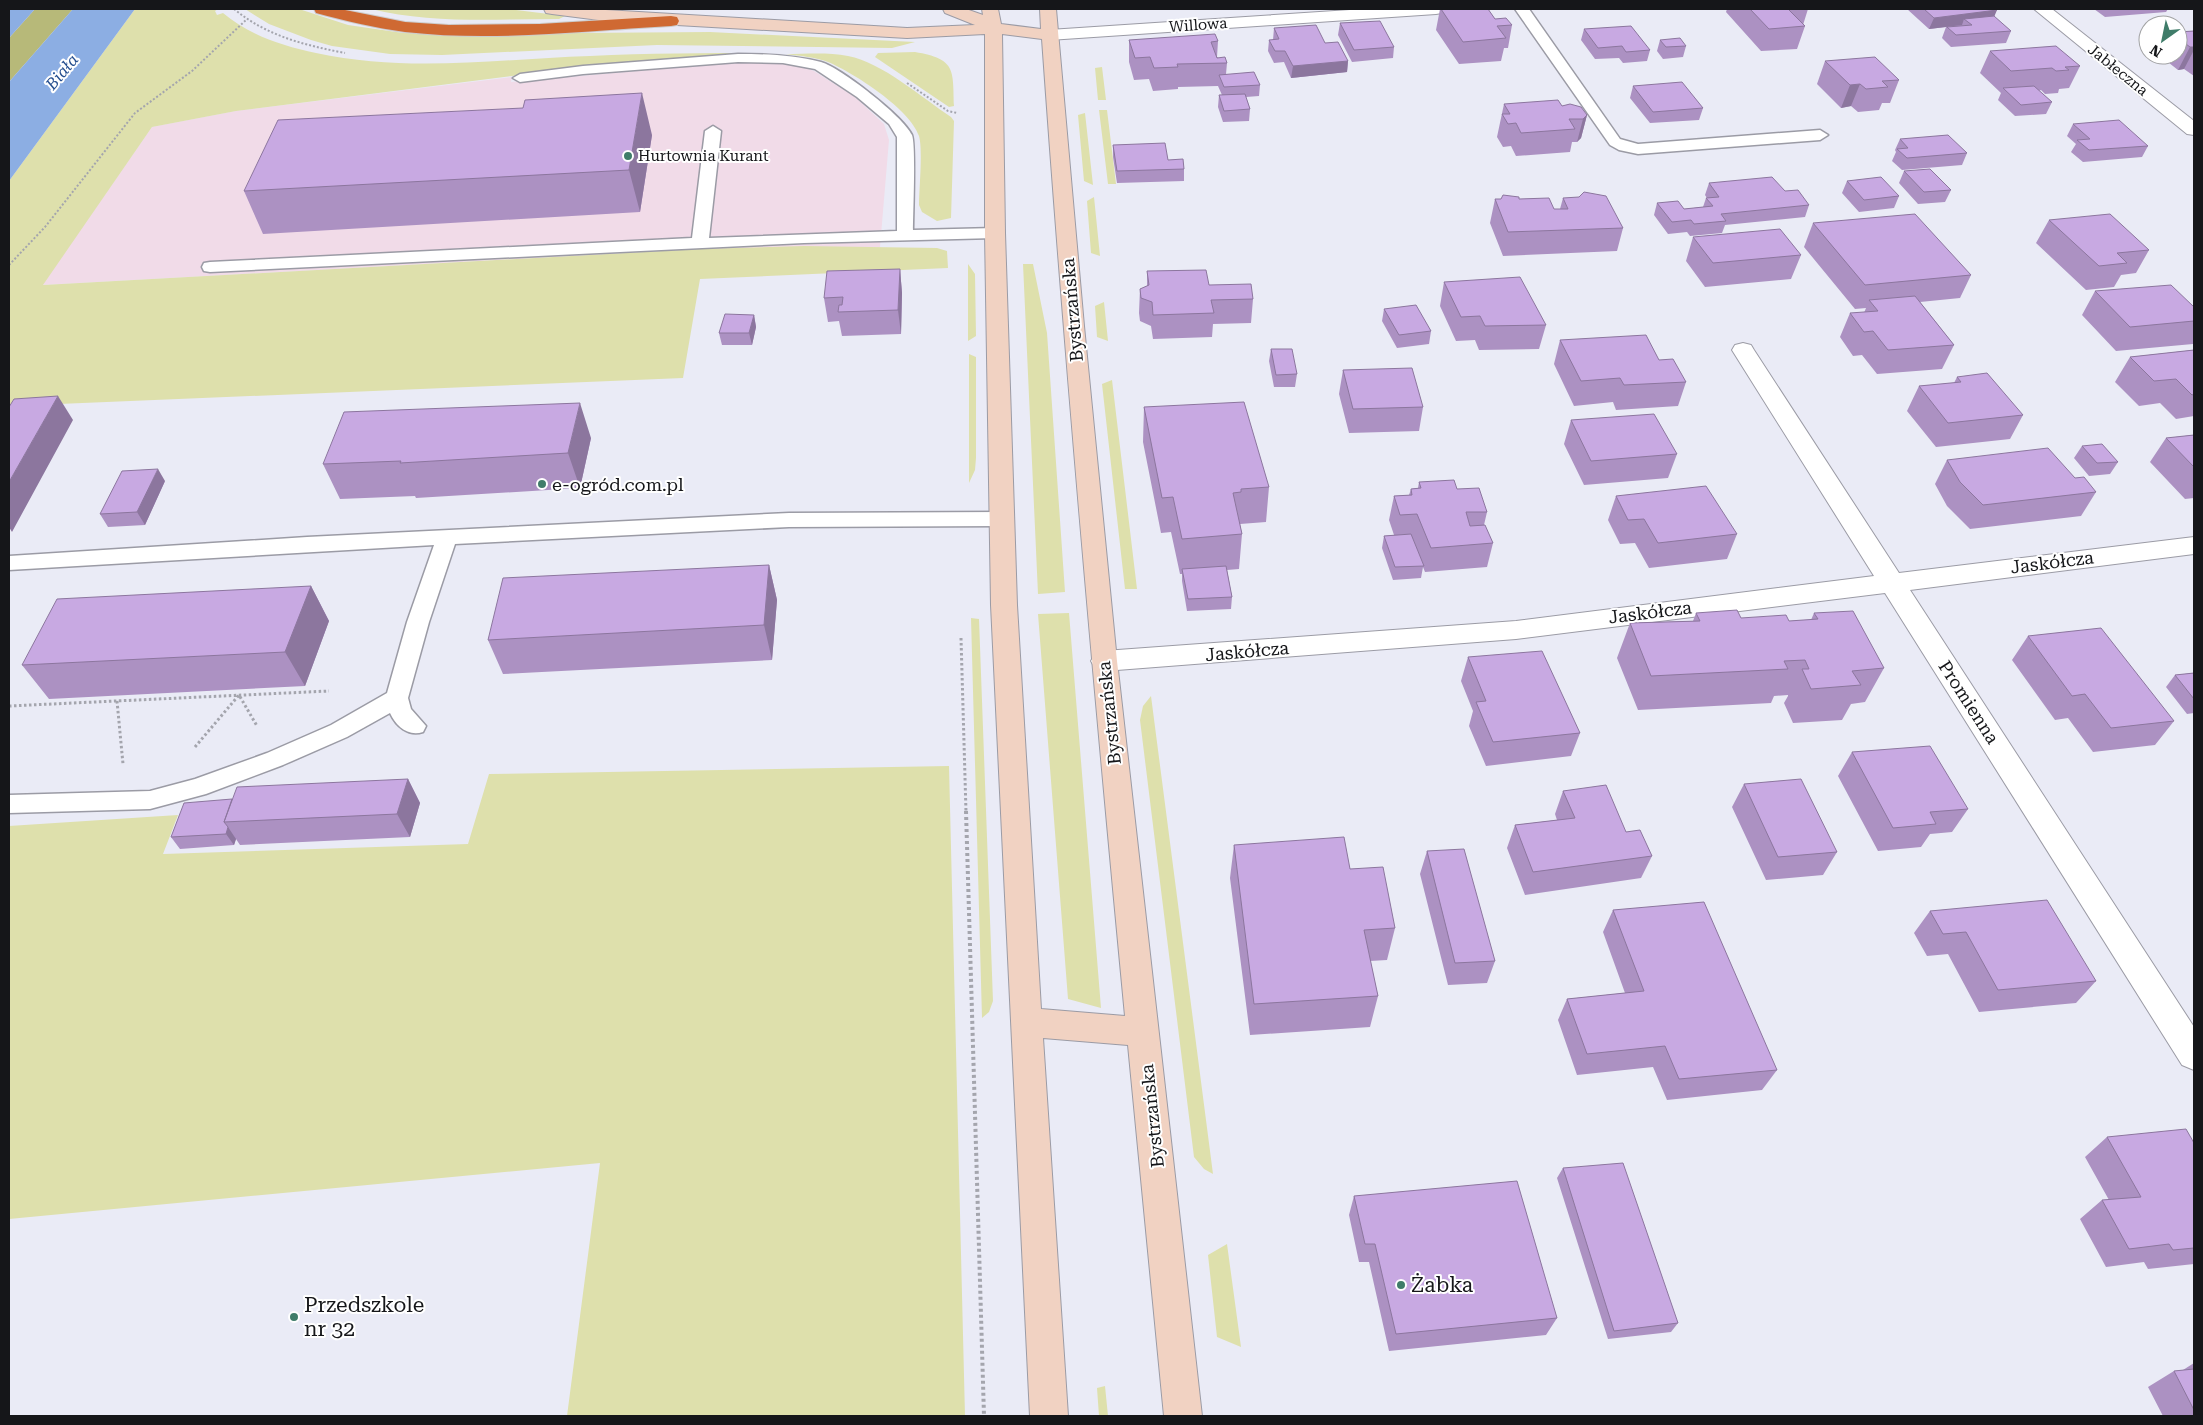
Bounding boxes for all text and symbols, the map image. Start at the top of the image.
street label: Willowa [1168,14,1228,36]
north arrow [2138,15,2188,65]
street label: Jabłeczna [2084,40,2152,100]
text: N [2147,41,2165,61]
water label: Biała [41,50,82,94]
place label: Hurtownia Kurant [638,147,769,165]
marker: Hurtownia Kurant [622,150,634,162]
street label: Bystrzańska [1057,257,1087,363]
place label: e-ogród.com.pl [552,474,684,495]
marker: e-ogród.com.pl [536,478,548,490]
street label: Jaskółcza [2009,546,2095,578]
street label: Jaskółcza [1607,596,1693,628]
street label: Jaskółcza [1204,637,1290,665]
street label: Promienna [1934,656,2004,748]
street label: Bystrzańska [1093,660,1125,766]
street label: Bystrzańska [1136,1063,1168,1169]
place label: Żabka [1411,1273,1474,1297]
marker: Żabka [1395,1279,1407,1291]
place label: Przedszkole nr 32 [304,1293,424,1341]
marker: Przedszkole nr 32 [288,1311,300,1323]

